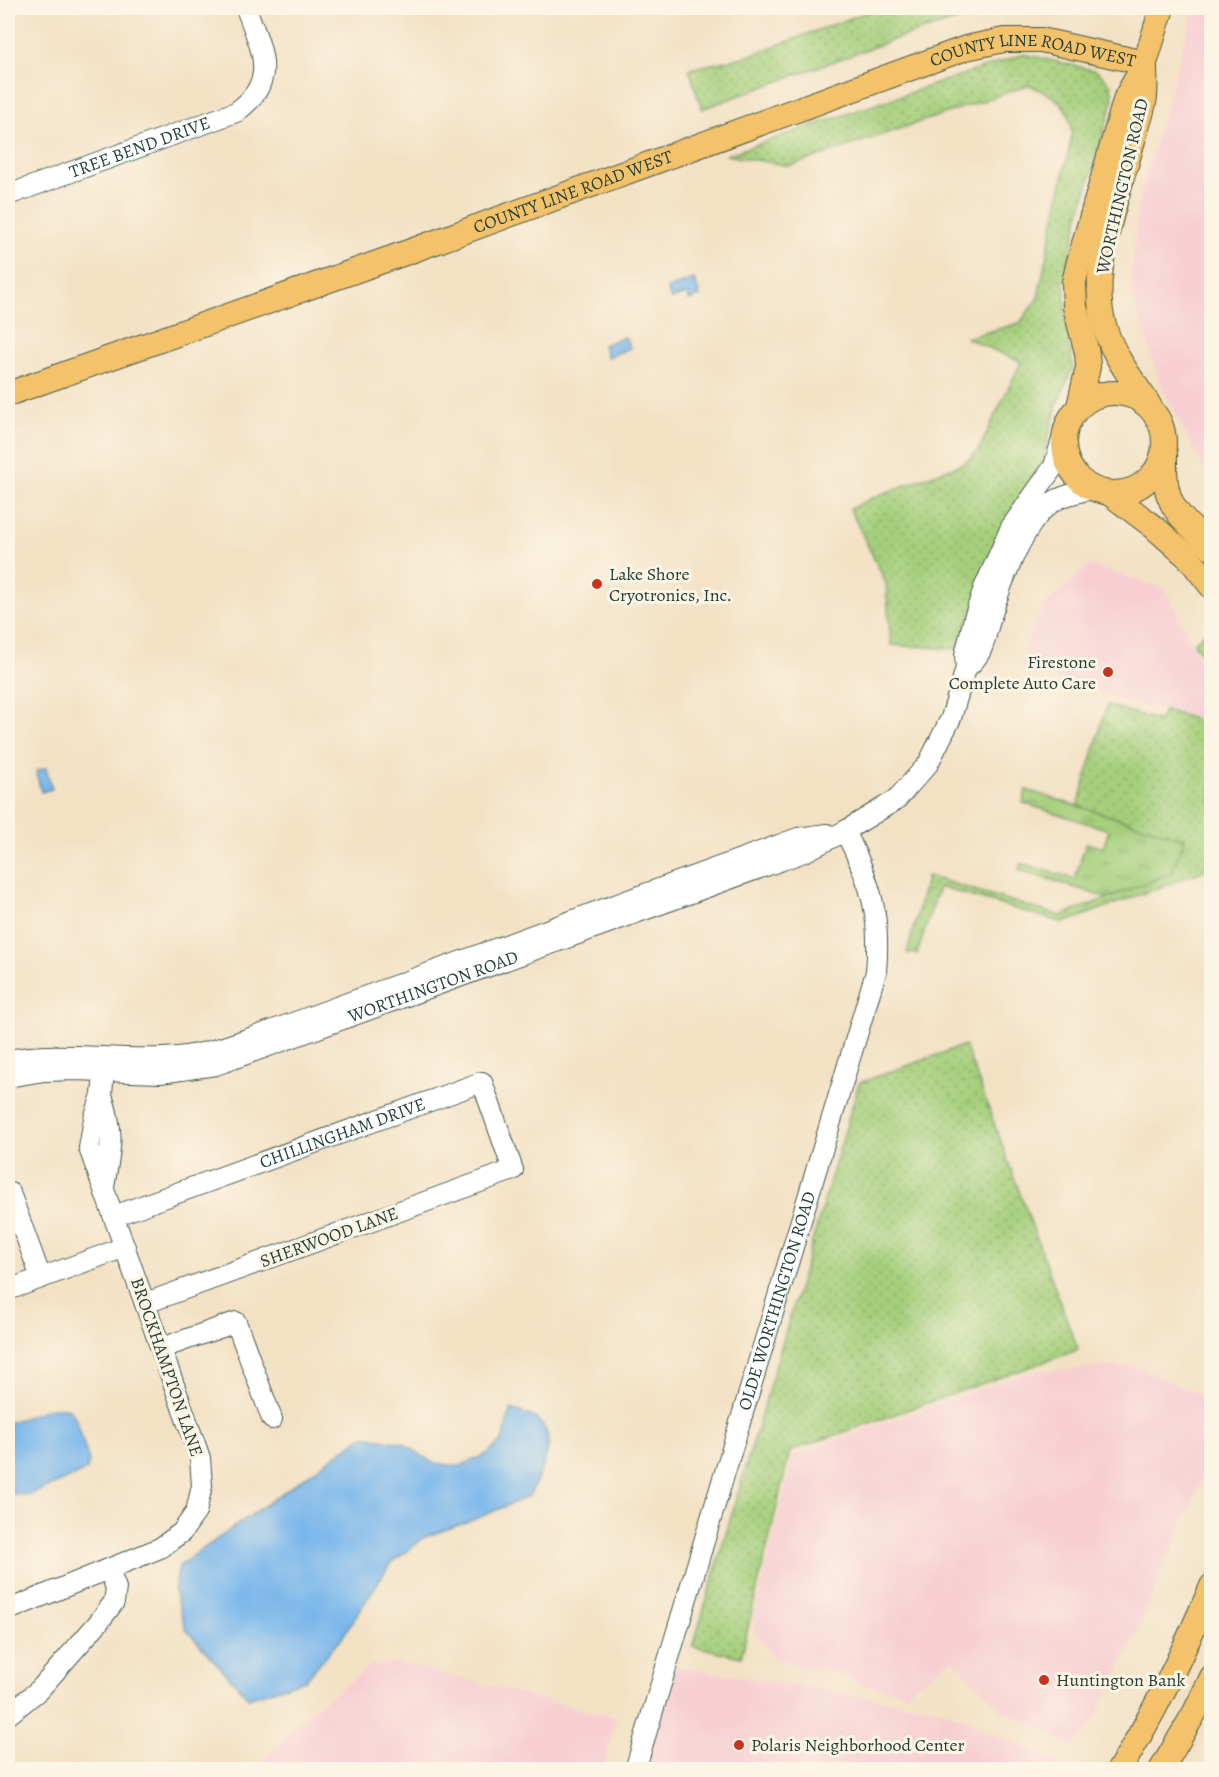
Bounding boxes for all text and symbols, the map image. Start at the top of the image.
text: COUNTY LINE ROAD WEST [926,27,1138,73]
street label: COUNTY LINE ROAD WEST [929,52,1139,74]
street label: WORTHINGTON ROAD [1090,96,1154,277]
street label: TREE BEND DRIVE [66,111,213,184]
street label: COUNTY LINE ROAD WEST [470,144,676,239]
place label: Lake Shore Cryotronics, Inc. [609,562,732,607]
marker: Lake Shore Cryotronics, Inc. [590,577,604,591]
place label: Firestone Complete Auto Care [949,650,1096,695]
marker: Firestone Complete Auto Care [1101,665,1115,679]
street label: WORTHINGTON ROAD [344,945,522,1029]
street label: CHILLINGHAM DRIVE [256,1092,429,1174]
street label: OLDE WORTHINGTON ROAD [732,1189,821,1413]
street label: SHERWOOD LANE [257,1201,401,1273]
street label: BROCKHAMPTON LANE [125,1274,209,1460]
place label: Huntington Bank [1056,1668,1185,1692]
marker: Huntington Bank [1037,1673,1051,1687]
place label: Polaris Neighborhood Center [751,1733,965,1757]
marker: Polaris Neighborhood Center [732,1738,746,1752]

